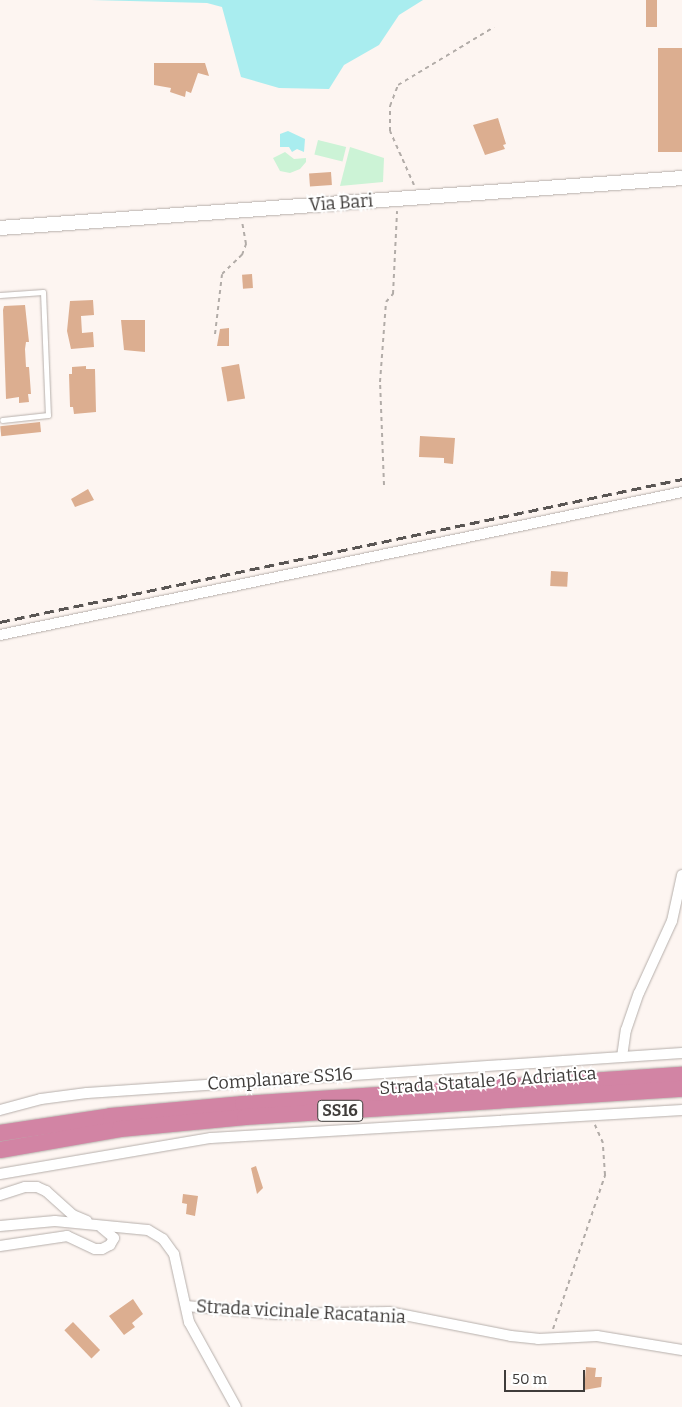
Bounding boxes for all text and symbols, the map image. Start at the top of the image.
street label: Via Bari [308,190,374,216]
street label: Complanare SS16 [207,1063,353,1095]
street label: Strada Statale 16 Adriatica [379,1063,597,1099]
road number: SS16 [316,1098,364,1124]
street label: Strada vicinale Racatania [196,1296,406,1328]
scale bar [507,1360,588,1392]
text: 50 m [512,1370,547,1388]

